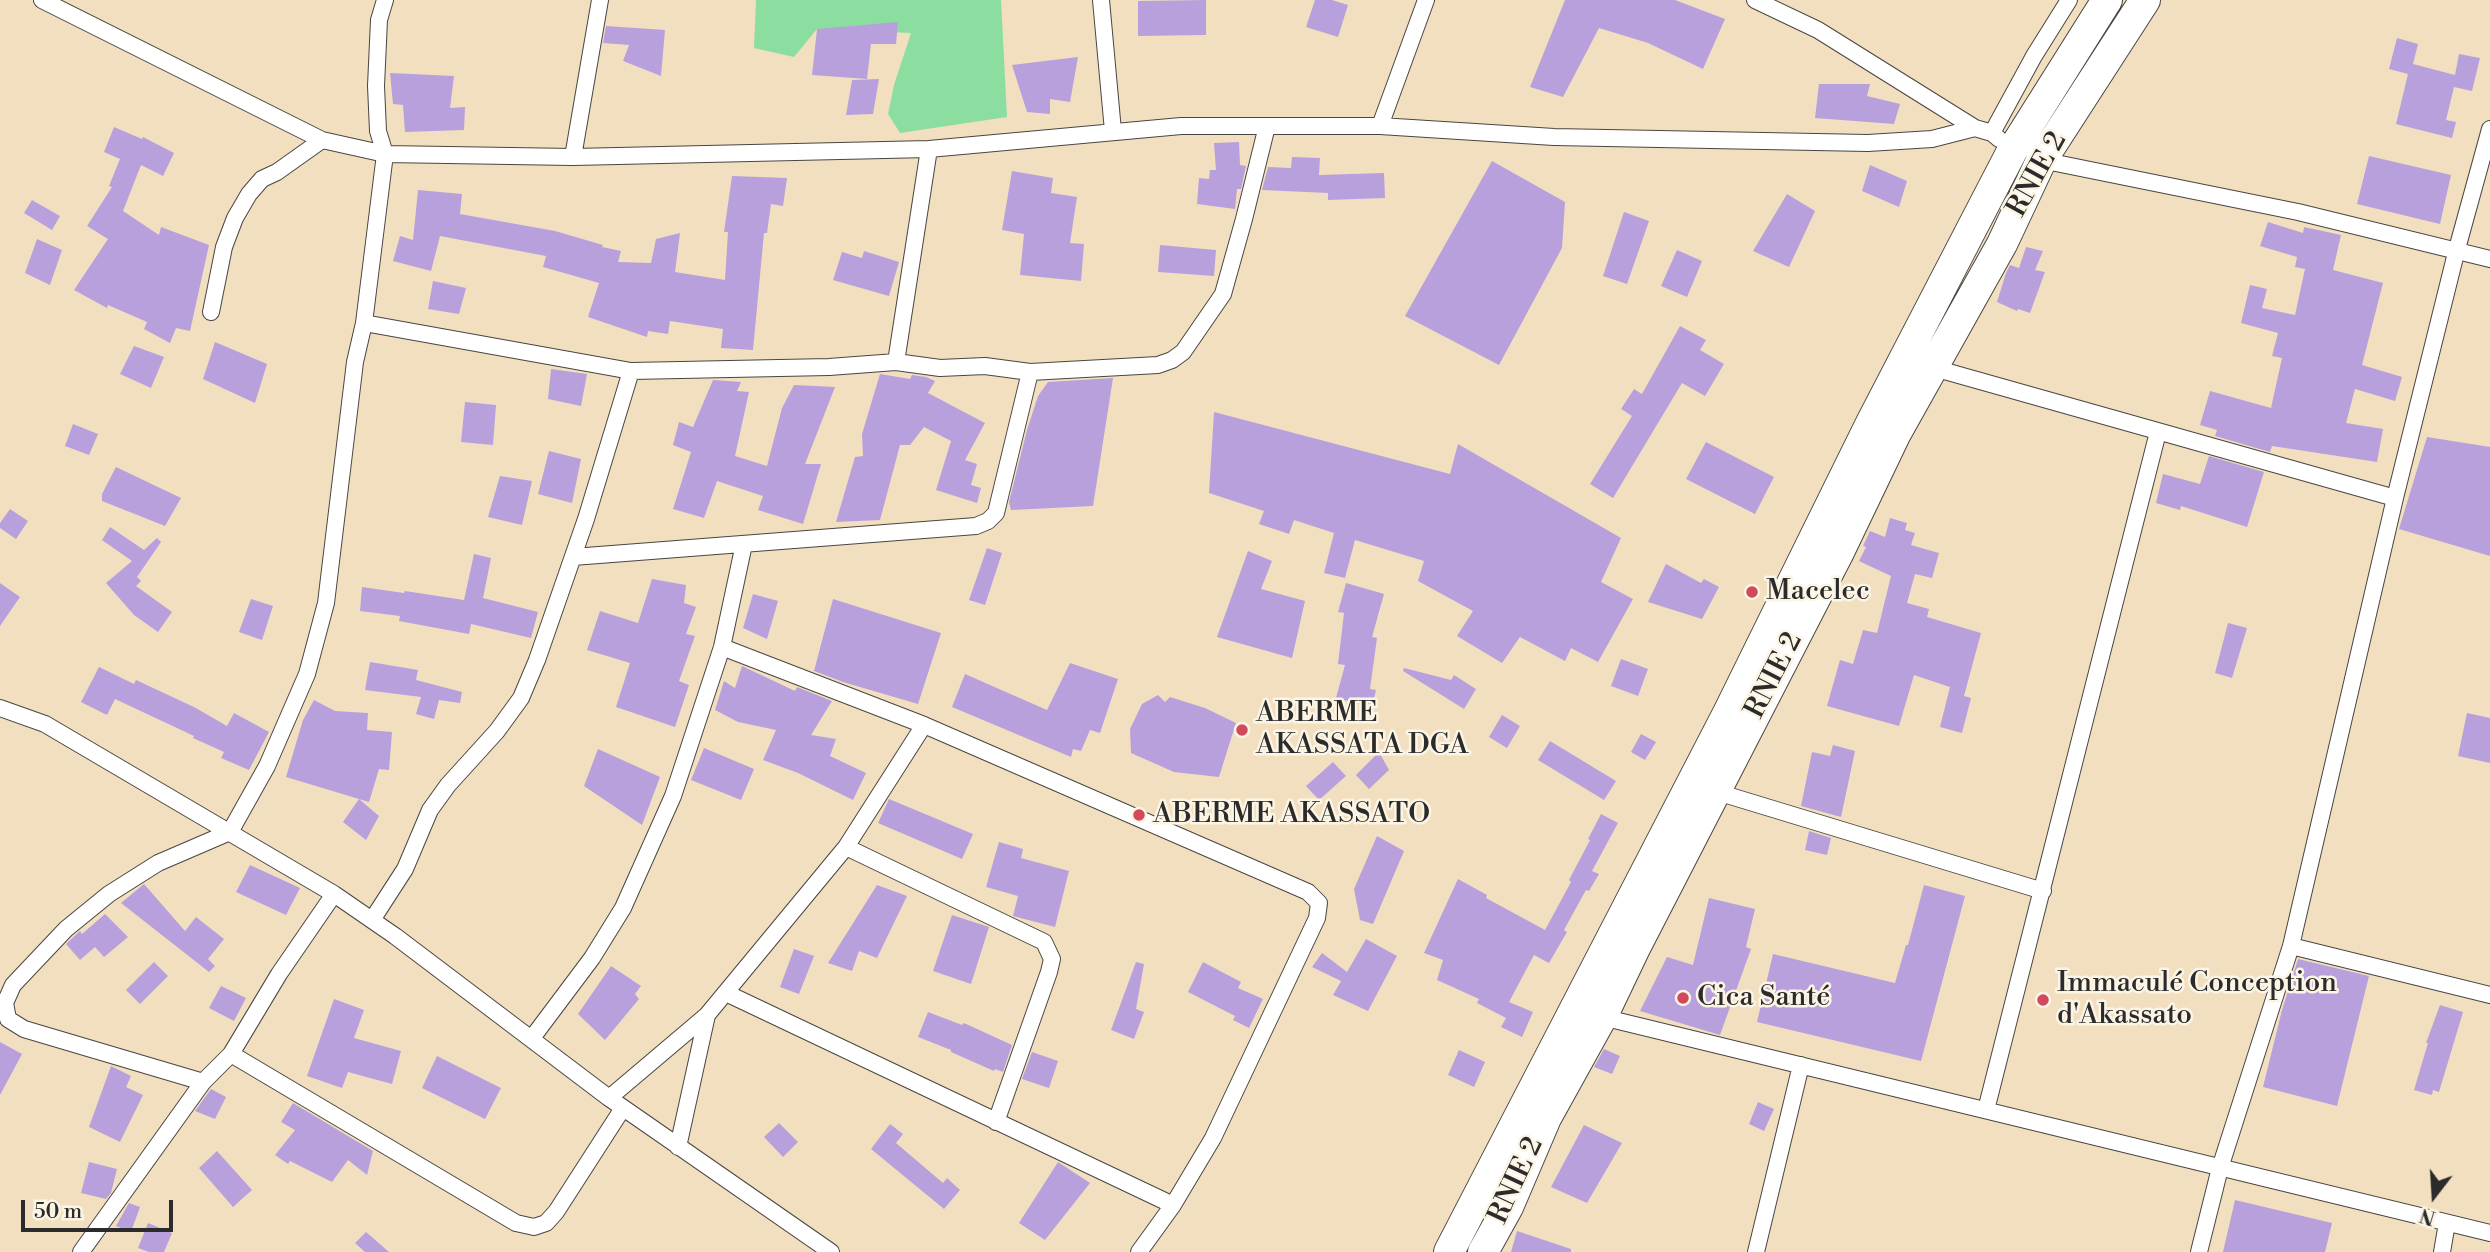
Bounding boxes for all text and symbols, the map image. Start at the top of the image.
street label: RNIE 2 [2001,127,2075,223]
place label: Macelec [1766,575,1870,609]
marker: Macelec [1744,584,1760,600]
street label: RNIE 2 [1739,627,1811,725]
place label: ABERME AKASSATA DGA [1256,697,1469,763]
marker: ABERME AKASSATA DGA [1234,722,1250,738]
place label: ABERME AKASSATO [1153,798,1430,832]
marker: ABERME AKASSATO [1131,807,1147,823]
place label: Immaculé Conception d'Akassato [2057,967,2337,1033]
place label: Cica Santé [1697,981,1830,1015]
marker: Cica Santé [1675,990,1691,1006]
marker: Immaculé Conception d'Akassato [2035,992,2051,1008]
street label: RNIE 2 [1482,1132,1552,1230]
north arrow [2399,1161,2469,1231]
scale bar [24,1186,177,1230]
text: 50 m [34,1199,82,1225]
text: N [2417,1202,2439,1230]

